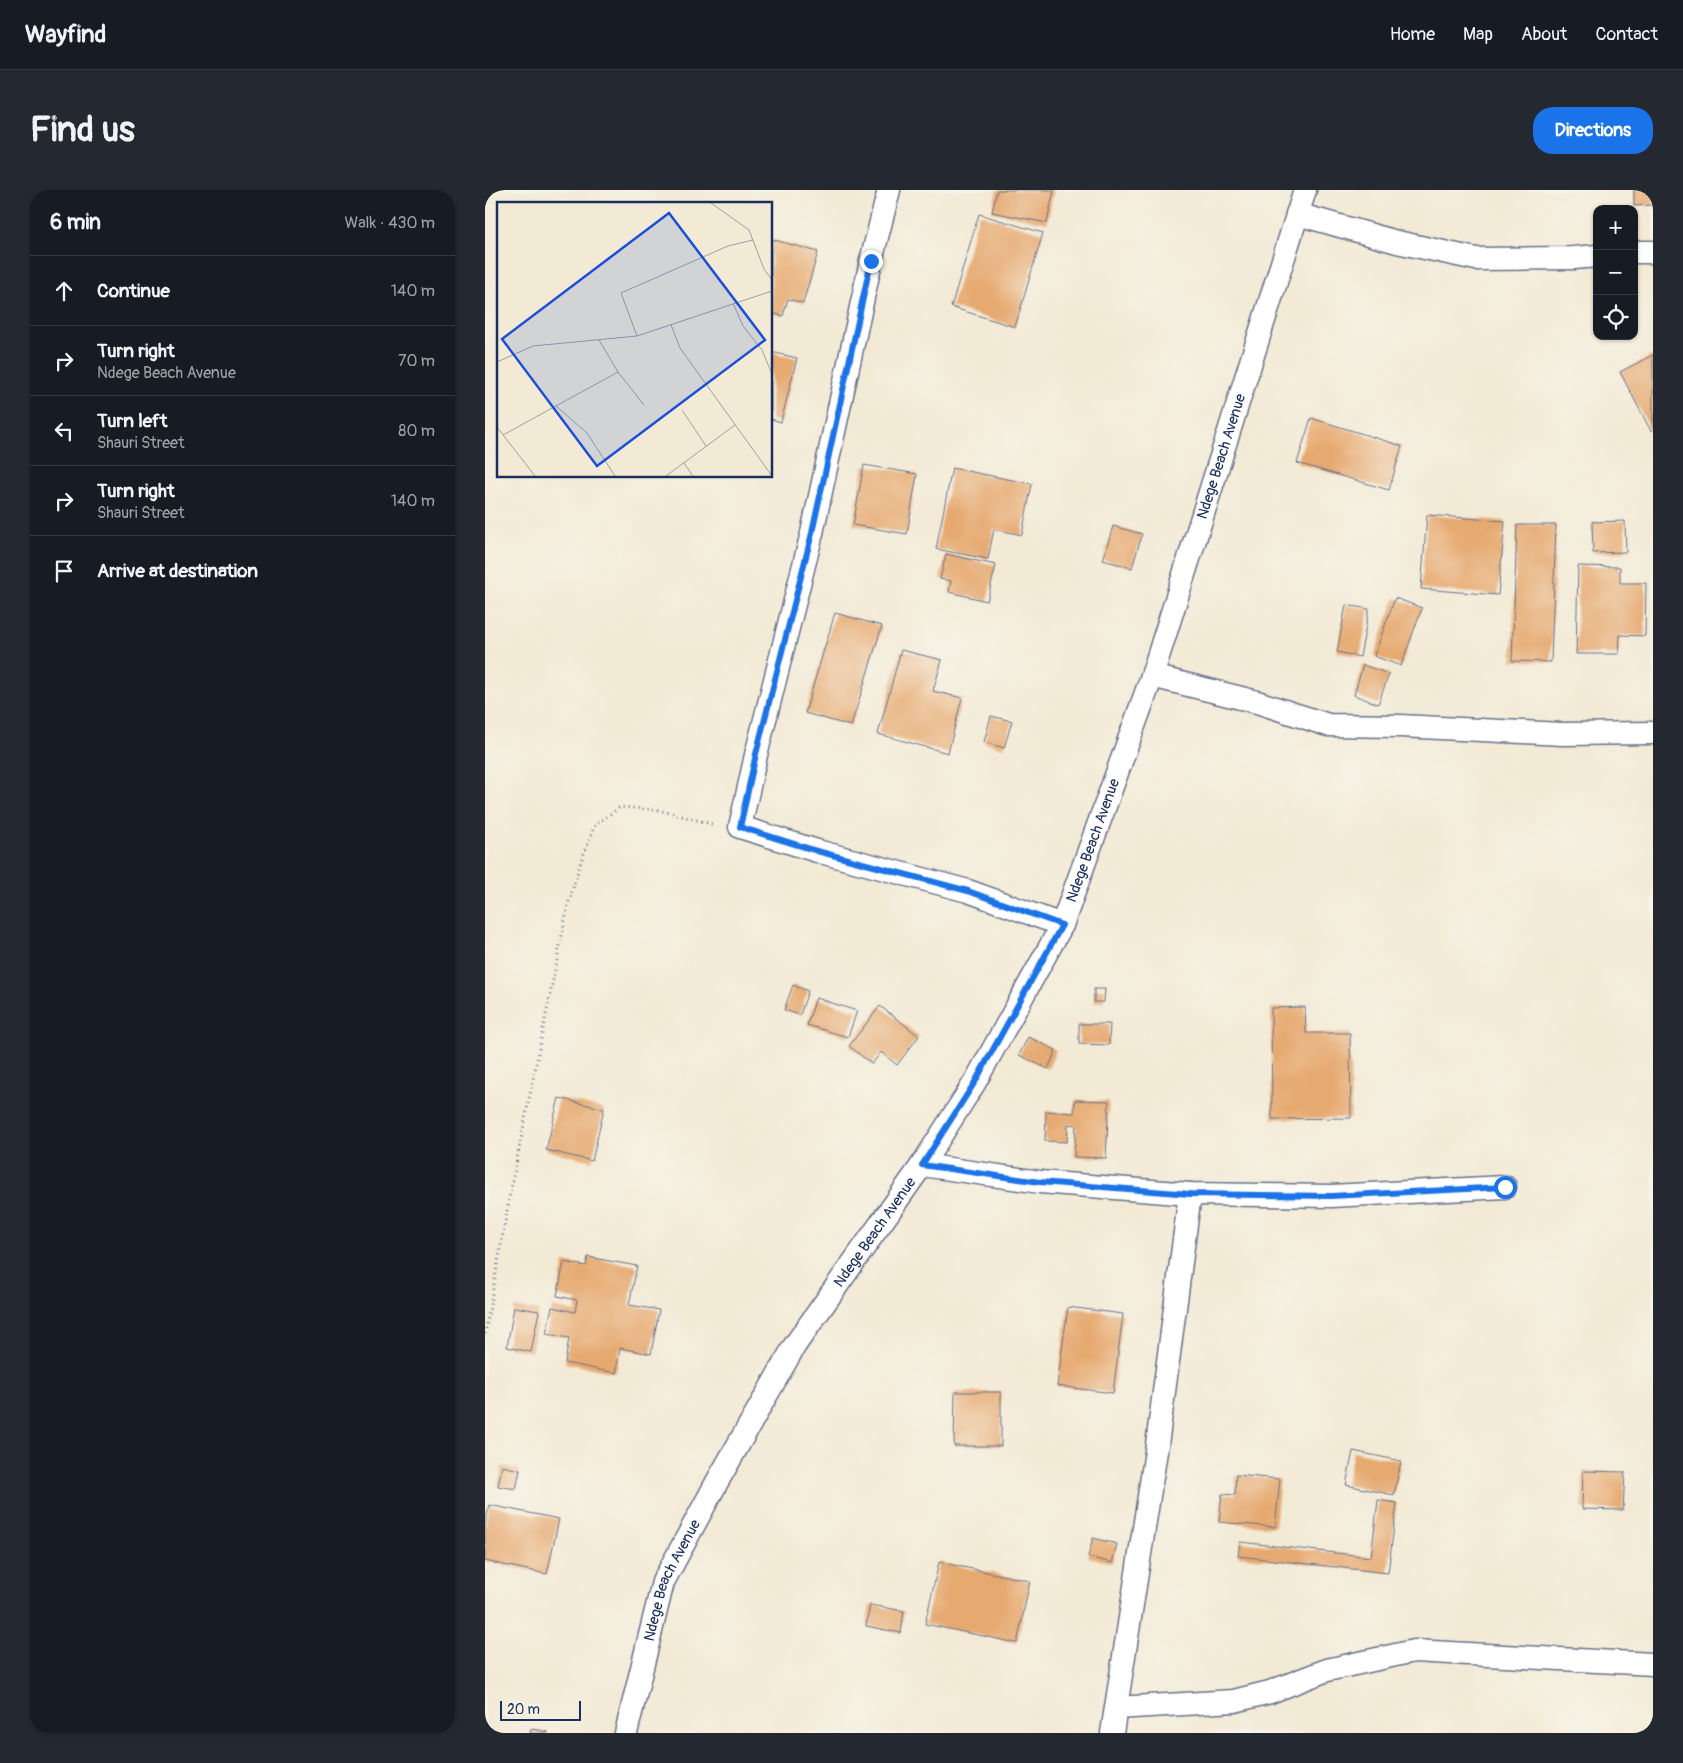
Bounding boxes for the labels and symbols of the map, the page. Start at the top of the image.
inset map [497,202,773,478]
route end [860,250,883,273]
street label: Ndege Beach Avenue [1193,391,1250,521]
street label: Ndege Beach Avenue [1062,775,1124,905]
street label: Ndege Beach Avenue [829,1173,920,1291]
route start [1494,1176,1517,1199]
street label: Ndege Beach Avenue [639,1516,705,1643]
scale bar [500,1698,581,1721]

